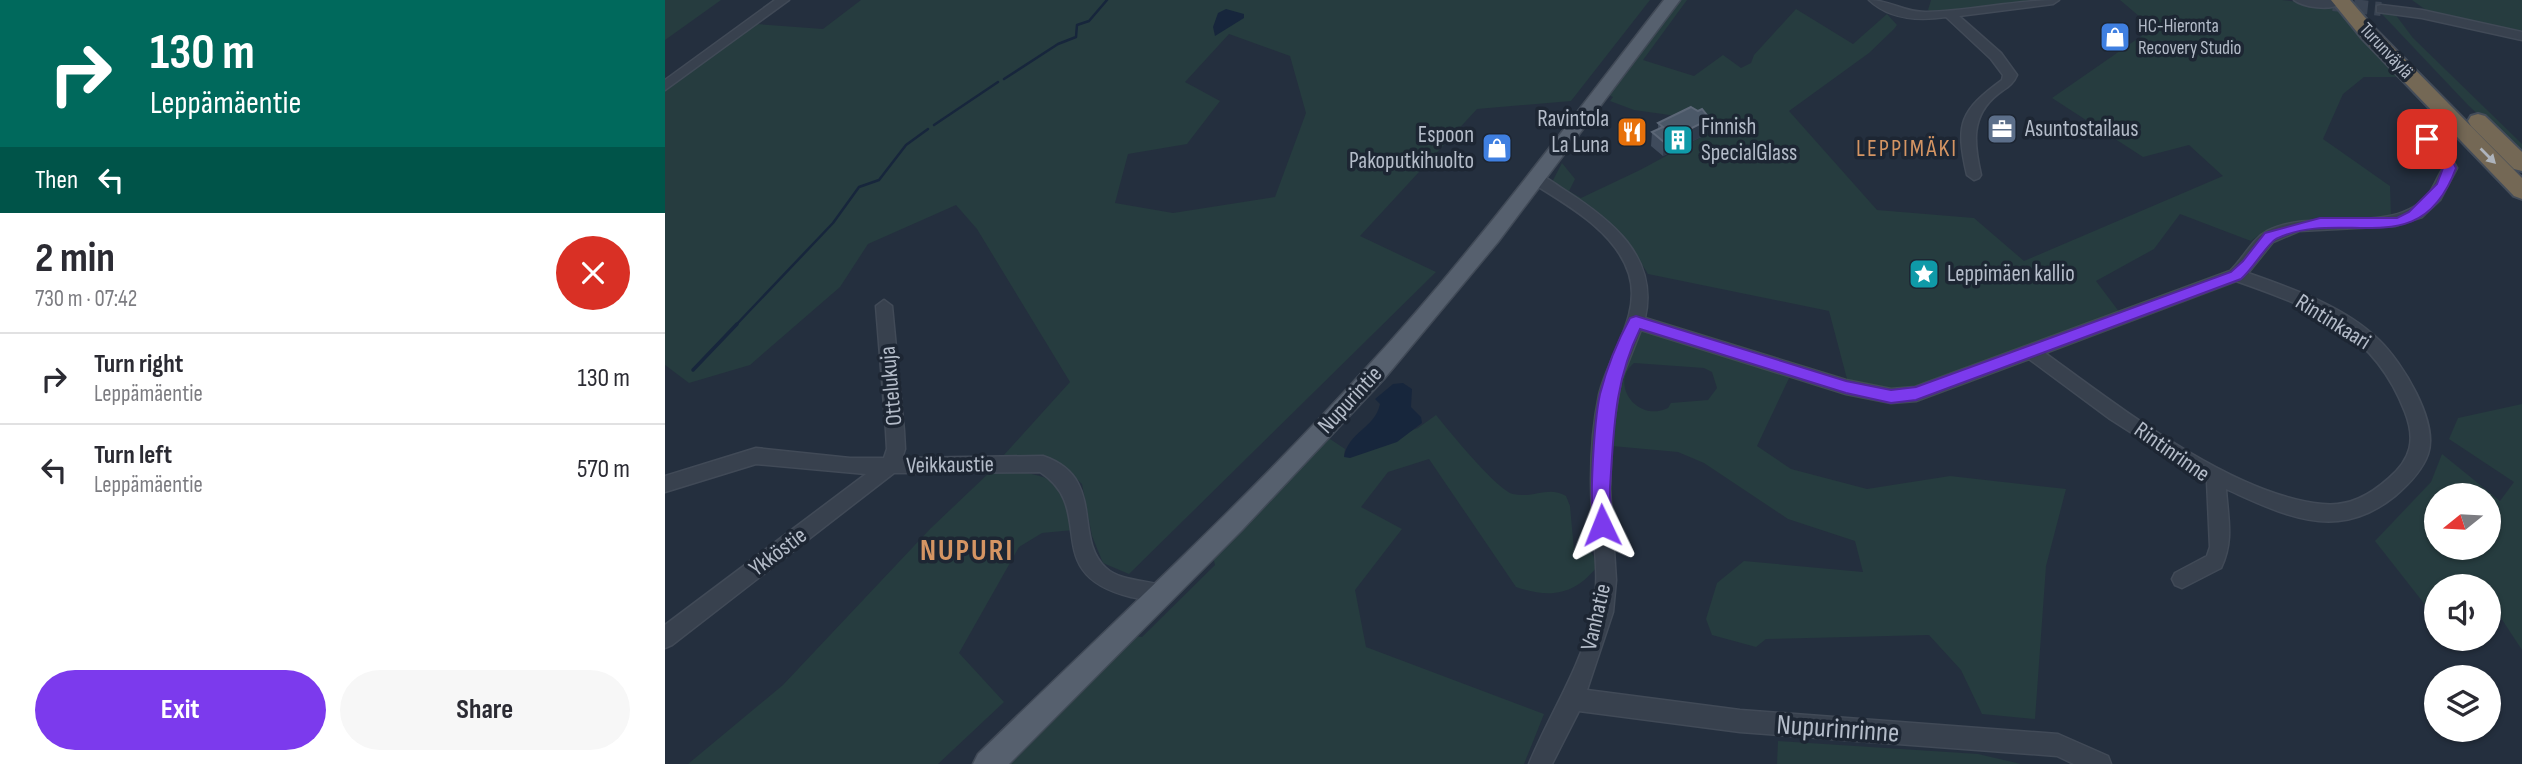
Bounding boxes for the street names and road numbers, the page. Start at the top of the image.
street label: Turunväylä [2354,18,2418,84]
street label: Rintinkaari [2290,288,2376,356]
street label: Ottelukuja [874,345,908,427]
street label: Nupurintie [1312,361,1388,439]
street label: Rintinrinne [2129,416,2215,488]
street label: Veikkaustie [906,450,994,480]
street label: Ykköstie [744,521,812,583]
street label: Vanhatie [1575,581,1617,653]
street label: Nupurinrinne [1776,708,1900,750]

